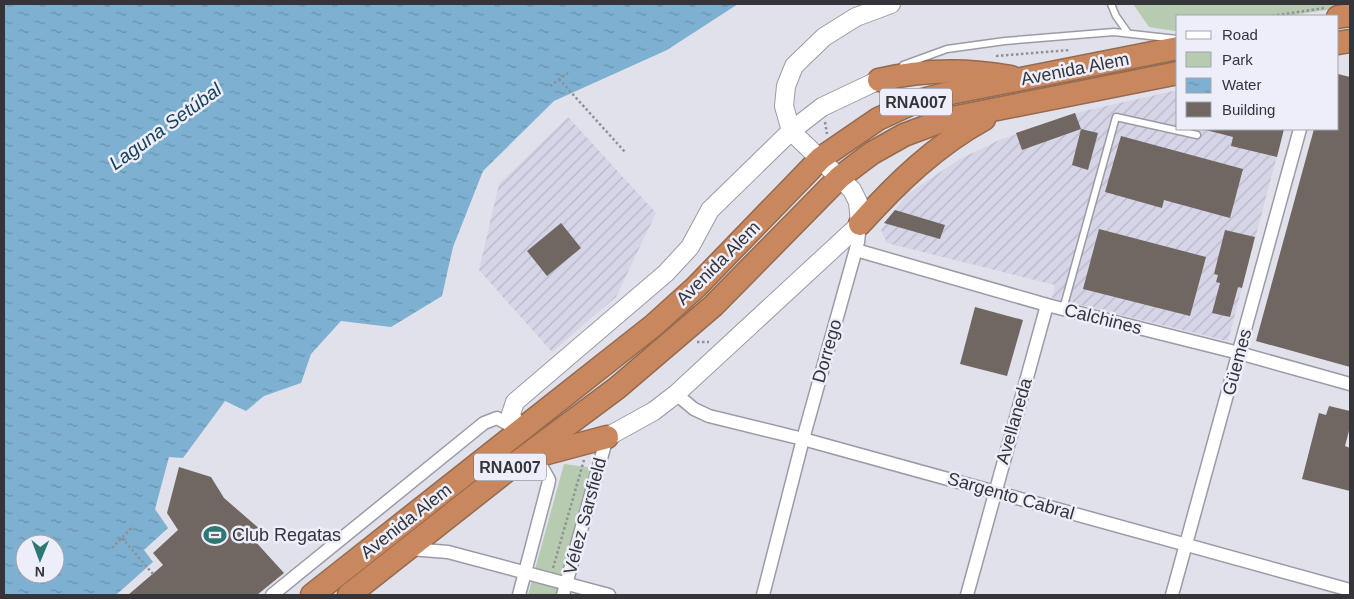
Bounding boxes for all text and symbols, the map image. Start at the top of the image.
legend [1176,15,1339,130]
text: Road [1222,26,1258,43]
street label: Avenida Alem [1019,49,1131,89]
text: Park [1222,51,1253,68]
text: Water [1222,76,1261,93]
water label: Laguna Setúbal [105,78,226,174]
road number: RNA007 [880,88,952,115]
text: Building [1222,101,1275,118]
street label: Avenida Alem [672,217,764,309]
street label: Calchines [1062,300,1144,338]
street label: Dorrego [808,317,846,385]
street label: Güemes [1219,327,1255,397]
street label: Avellaneda [992,375,1036,466]
road number: RNA007 [474,454,546,481]
street label: Vélez Sarsfield [560,455,610,577]
street label: Sargento Cabral [945,468,1077,524]
street label: Avenida Alem [357,479,455,563]
sports icon: Club Regatas [202,522,228,548]
place label: Club Regatas [232,525,341,545]
north arrow [15,534,65,584]
text: N [35,564,45,580]

